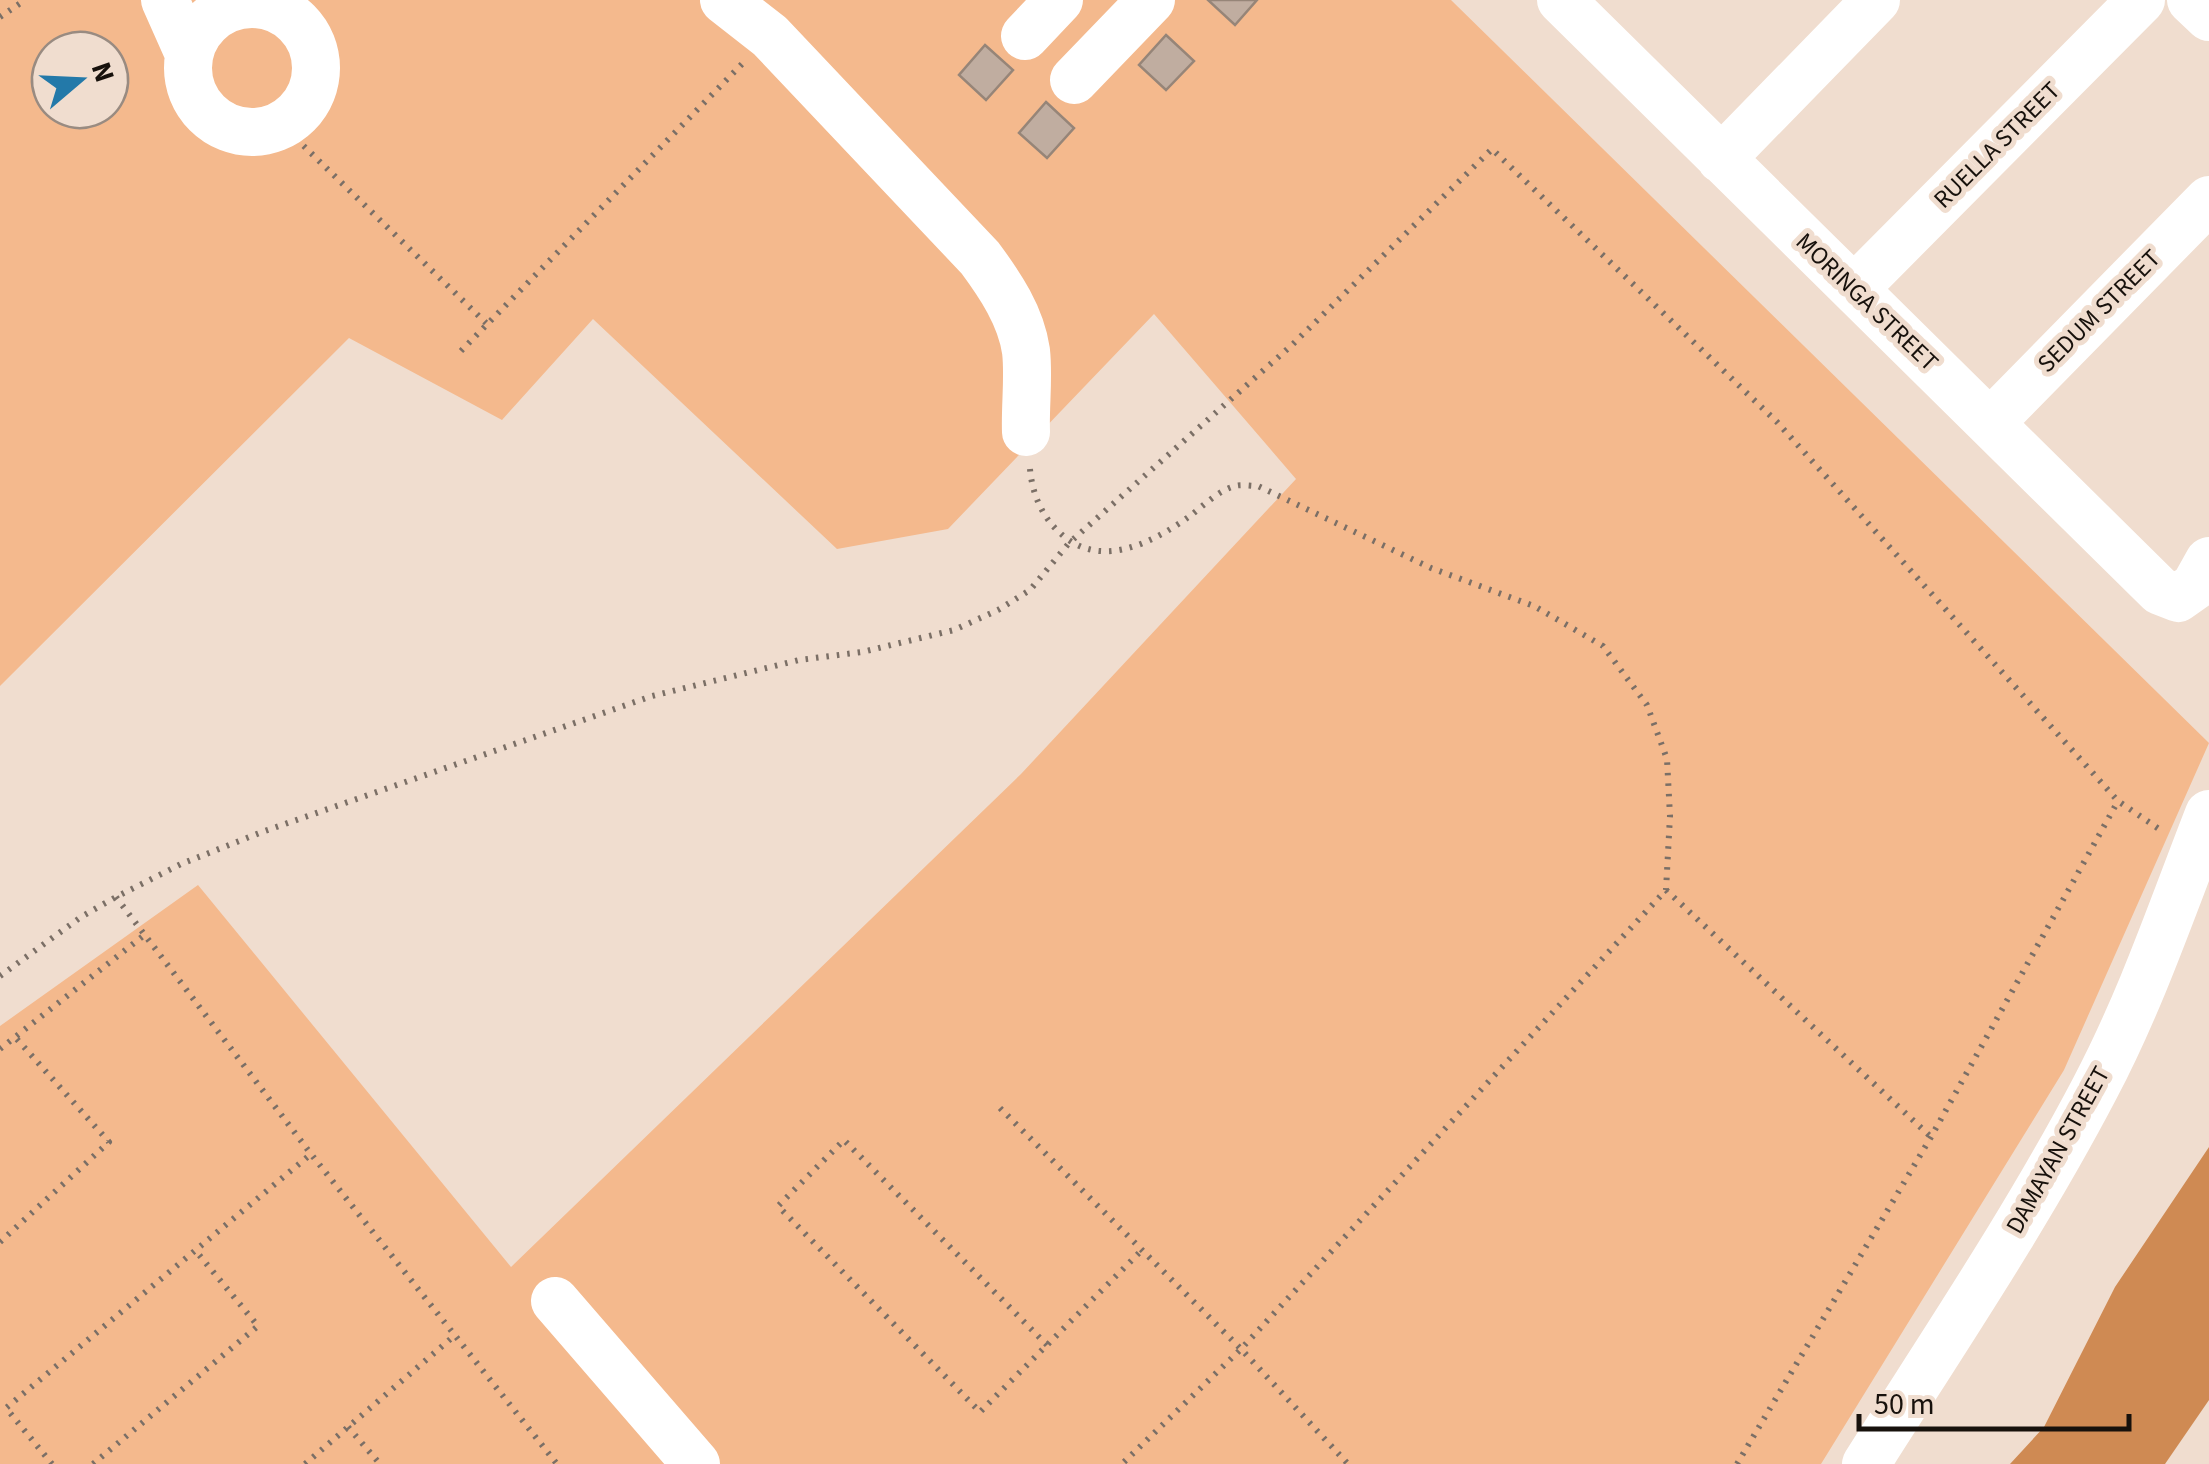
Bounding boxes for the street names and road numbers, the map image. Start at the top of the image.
street label: RUELLA STREET [1925,73,2069,217]
street label: MORINGA STREET [1788,224,1946,380]
street label: SEDUM STREET [2029,241,2169,381]
street label: DAMAYAN STREET [1997,1060,2119,1240]

